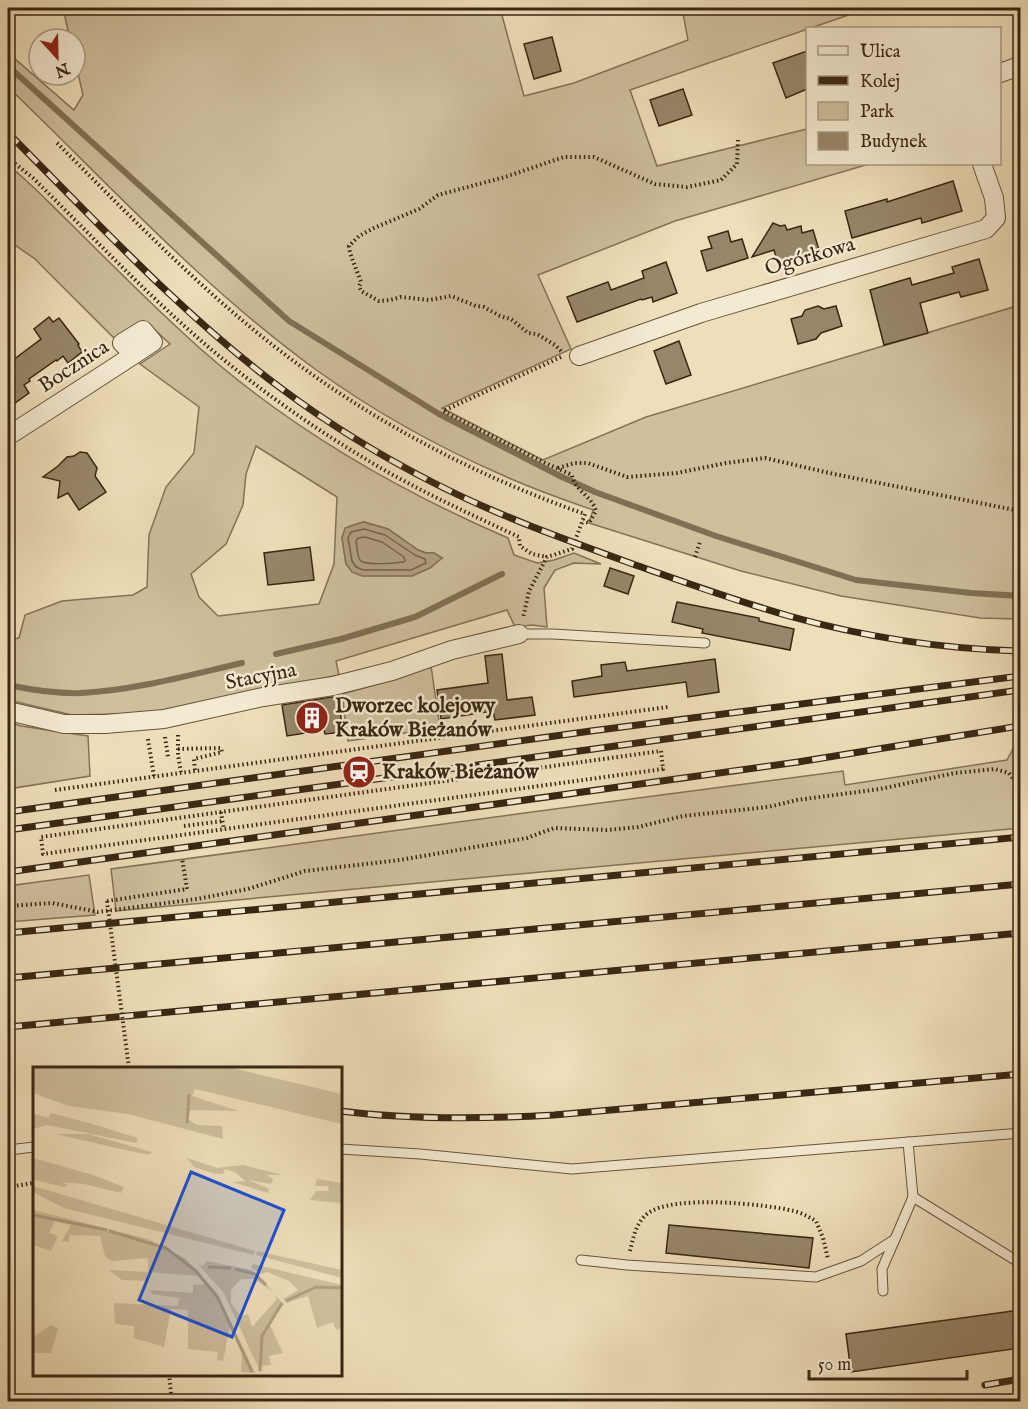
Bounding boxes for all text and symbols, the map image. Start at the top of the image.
north arrow [27,27,87,87]
legend [806,27,1001,165]
text: Ulica [860,41,901,64]
text: N [52,57,73,81]
text: Kolej [860,71,900,94]
text: Park [860,101,895,124]
text: Budynek [860,131,927,154]
street label: Ogórkowa [762,231,859,283]
street label: Bocznica [34,334,115,400]
street label: Stacyjna [223,657,300,697]
place label: Dworzec kolejowy Kraków Bieżanów [335,693,496,744]
building icon: Dworzec kolejowy Kraków Bieżanów [294,700,330,736]
station icon: Kraków Bieżanów [341,754,377,790]
place label: Kraków Bieżanów [382,759,540,786]
inset map [33,1067,342,1376]
scale bar [809,1343,966,1381]
text: 50 m [818,1354,851,1377]

